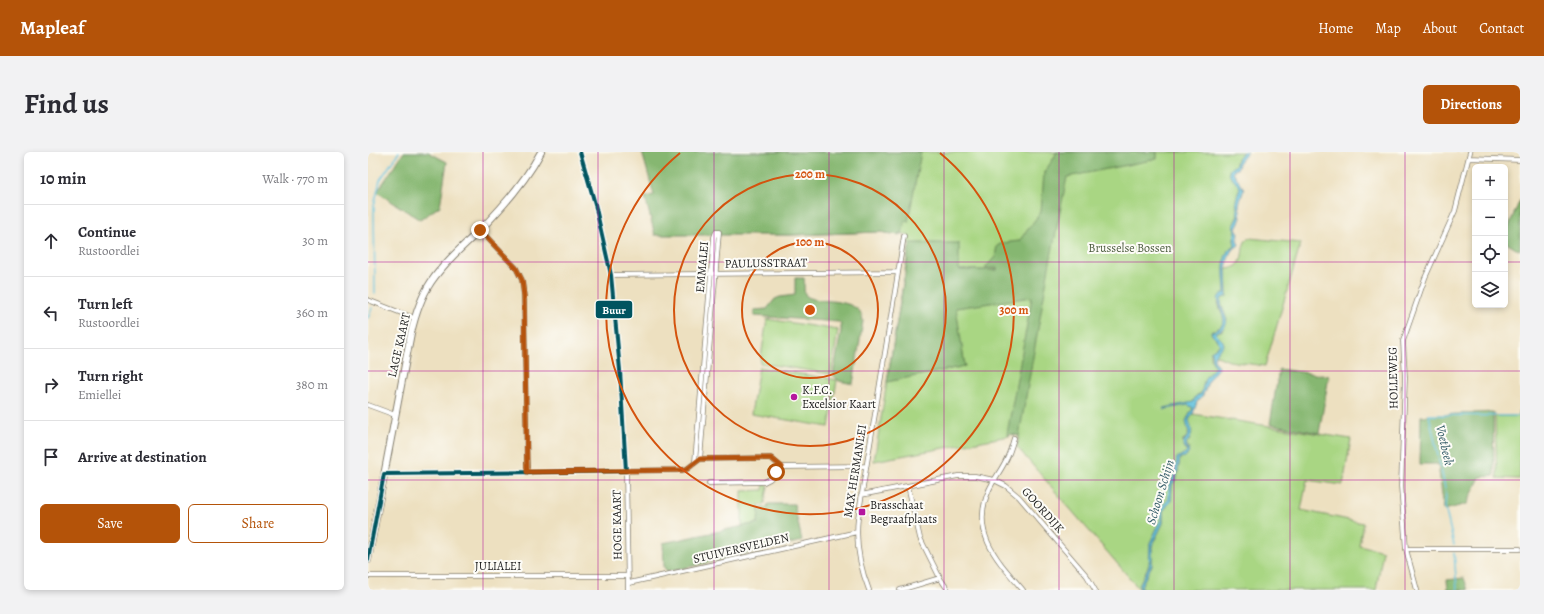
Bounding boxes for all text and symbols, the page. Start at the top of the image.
text: Mapleaf [20,15,85,41]
text: Home [1318,19,1353,38]
text: Map [1375,19,1401,38]
text: About [1423,19,1457,38]
text: Contact [1479,19,1524,38]
text: Find us [24,85,109,123]
button: Directions [1423,85,1520,124]
map controls [1472,164,1508,308]
button: + [1472,164,1508,200]
text: 200 m [795,166,825,182]
text: 10 min [40,167,86,190]
text: Walk · 770 m [262,170,328,187]
button: − [1472,200,1508,236]
route end [471,221,489,239]
text: Continue [78,222,136,242]
icon: ahead [40,230,62,252]
text: 30 m [302,232,328,249]
text: 100 m [796,234,824,250]
button: locate [1472,236,1508,272]
park label: Brusselse Bossen [1088,240,1172,256]
street label: EMMALEI [692,241,712,293]
text: Rustoordlei [78,242,140,259]
street label: PAULUSSTRAAT [725,254,808,272]
button: layers [1472,272,1508,308]
text: Turn left [78,294,133,314]
line badge: Buur [595,300,633,319]
icon: left [40,302,62,324]
text: 300 m [999,302,1029,318]
text: Buur [602,303,626,318]
centre of rings [803,303,817,317]
text: 360 m [296,304,328,321]
street label: LAGE KAART [384,311,414,379]
text: Rustoordlei [78,314,140,331]
street label: HOLLEWEG [1384,347,1402,409]
text: Turn right [78,366,143,386]
icon: right [40,374,62,396]
text: 380 m [296,376,328,393]
place label: K.F.C. Excelsior Kaart [802,382,876,412]
text: Emiellei [78,386,121,403]
marker: K.F.C. Excelsior Kaart [789,392,799,402]
street label: MAX HERMANLEI [840,423,870,519]
water label: Voetbeek [1432,423,1458,467]
icon: arrive [40,446,62,468]
text: Arrive at destination [78,447,207,467]
water label: Schoon Schijn [1142,458,1178,526]
route start [767,463,785,481]
street label: GOORDIJK [1018,484,1068,537]
street label: HOGE KAART [608,489,626,560]
place label: Brasschaat Begraafplaats [870,497,937,527]
button: Save [40,504,180,543]
button: Share [188,504,328,543]
marker: Brasschaat Begraafplaats [857,507,867,517]
street label: STUIVERSVELDEN [691,529,791,567]
street label: JULIALEI [475,558,521,574]

